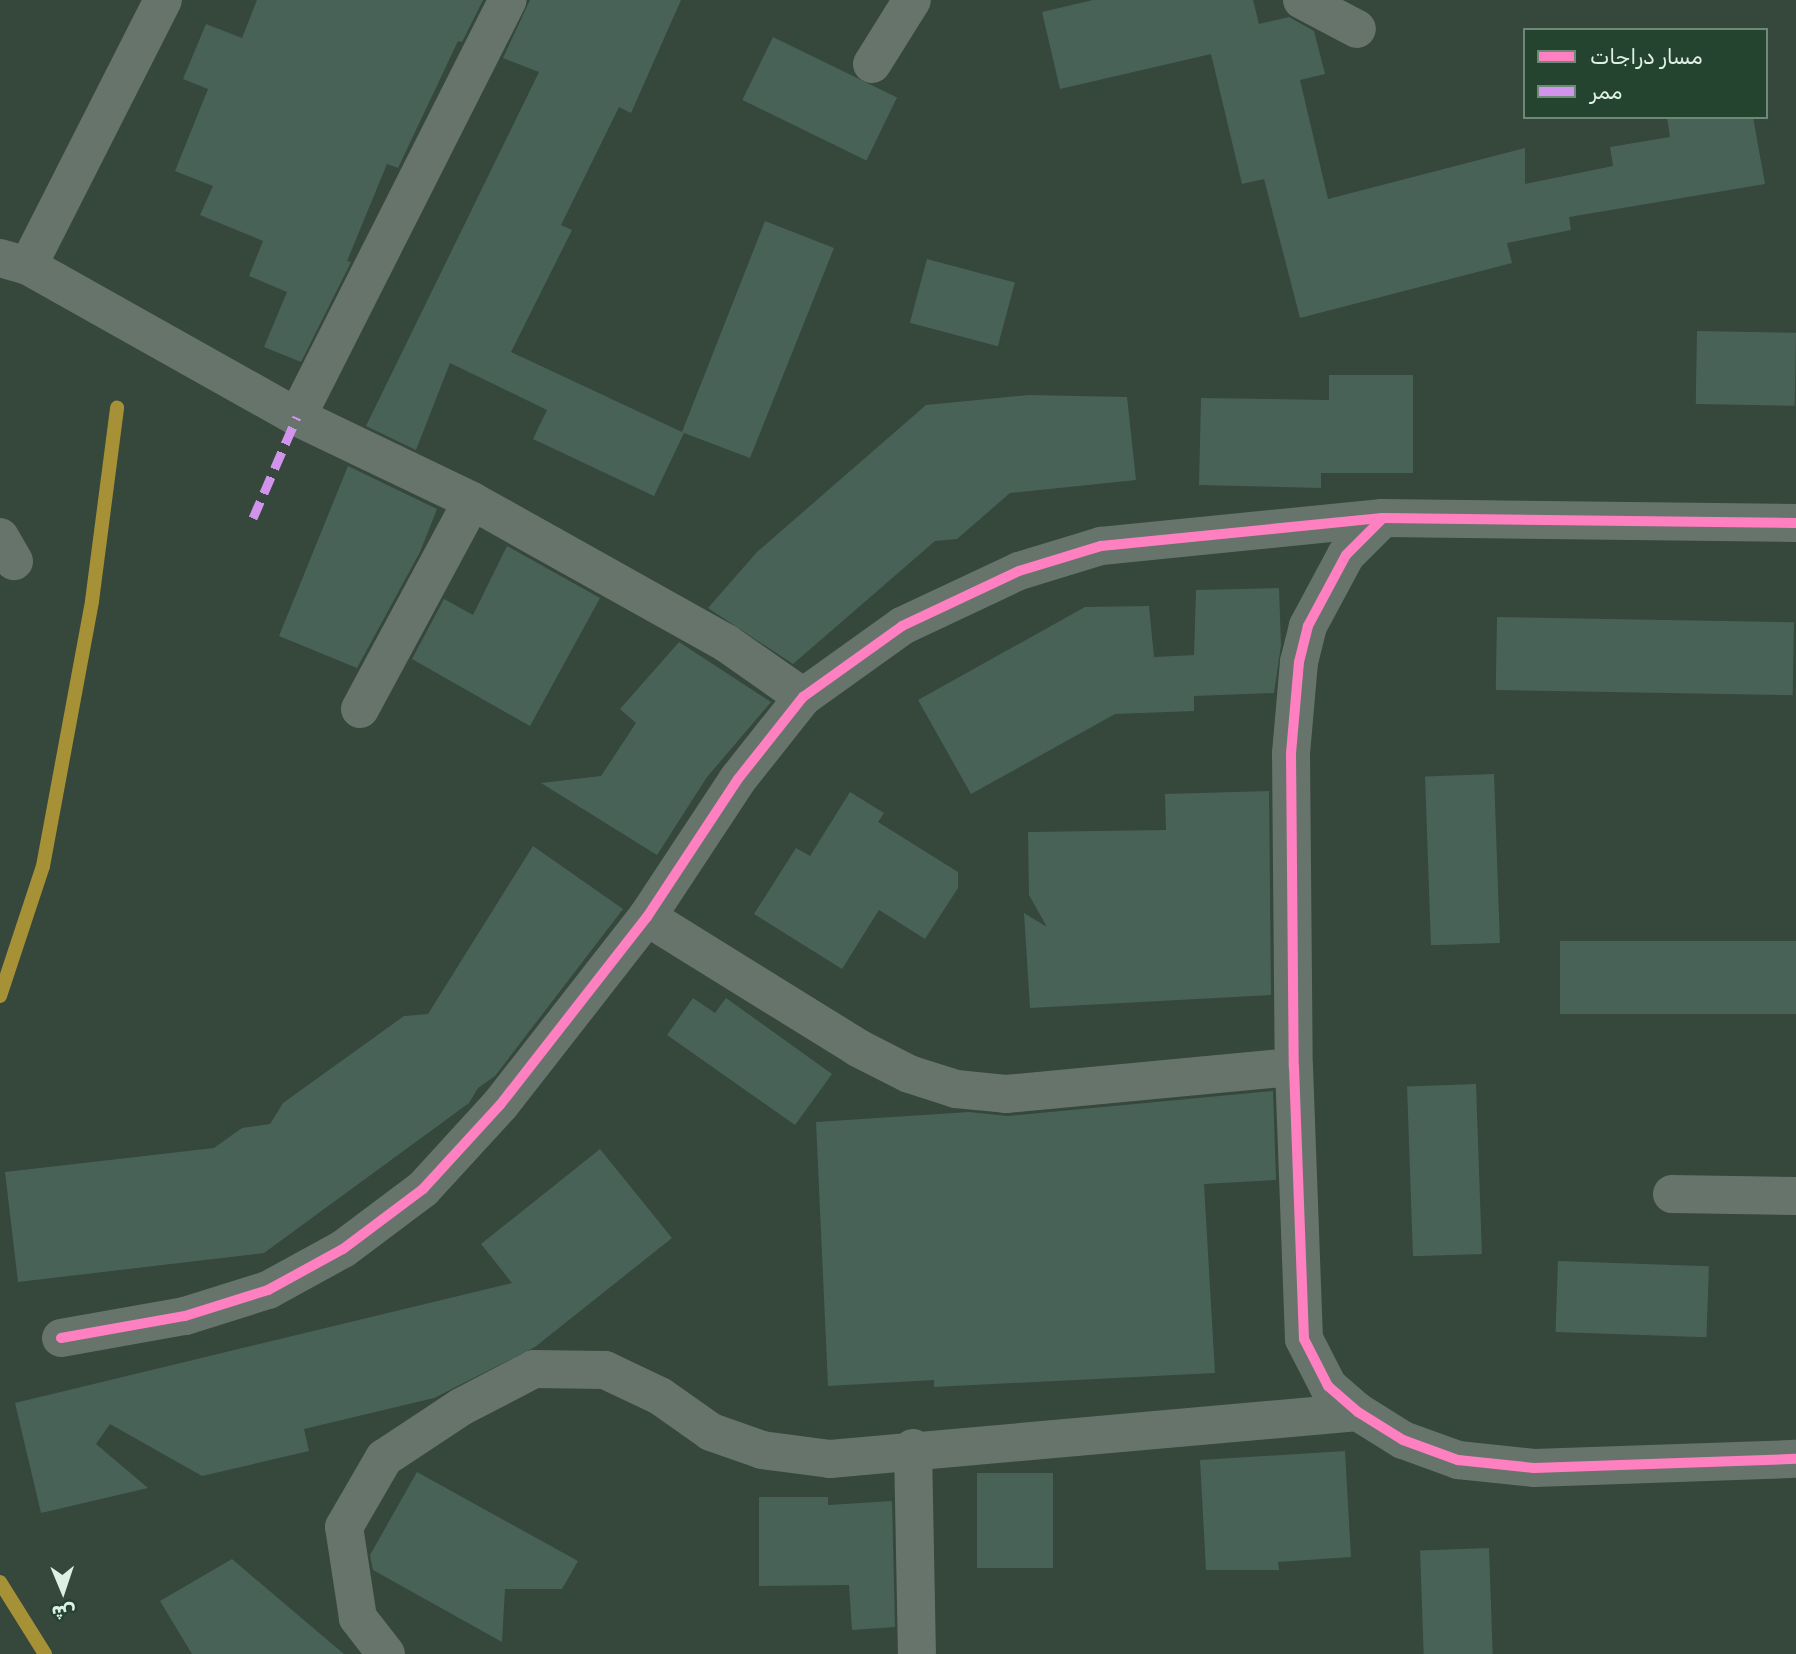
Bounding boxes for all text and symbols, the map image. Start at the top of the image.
legend [1523,28,1768,119]
text: مسار دراجات [1590,44,1703,69]
text: ممر [1590,79,1622,104]
north arrow [28,1556,98,1626]
text: ش [51,1601,76,1624]

